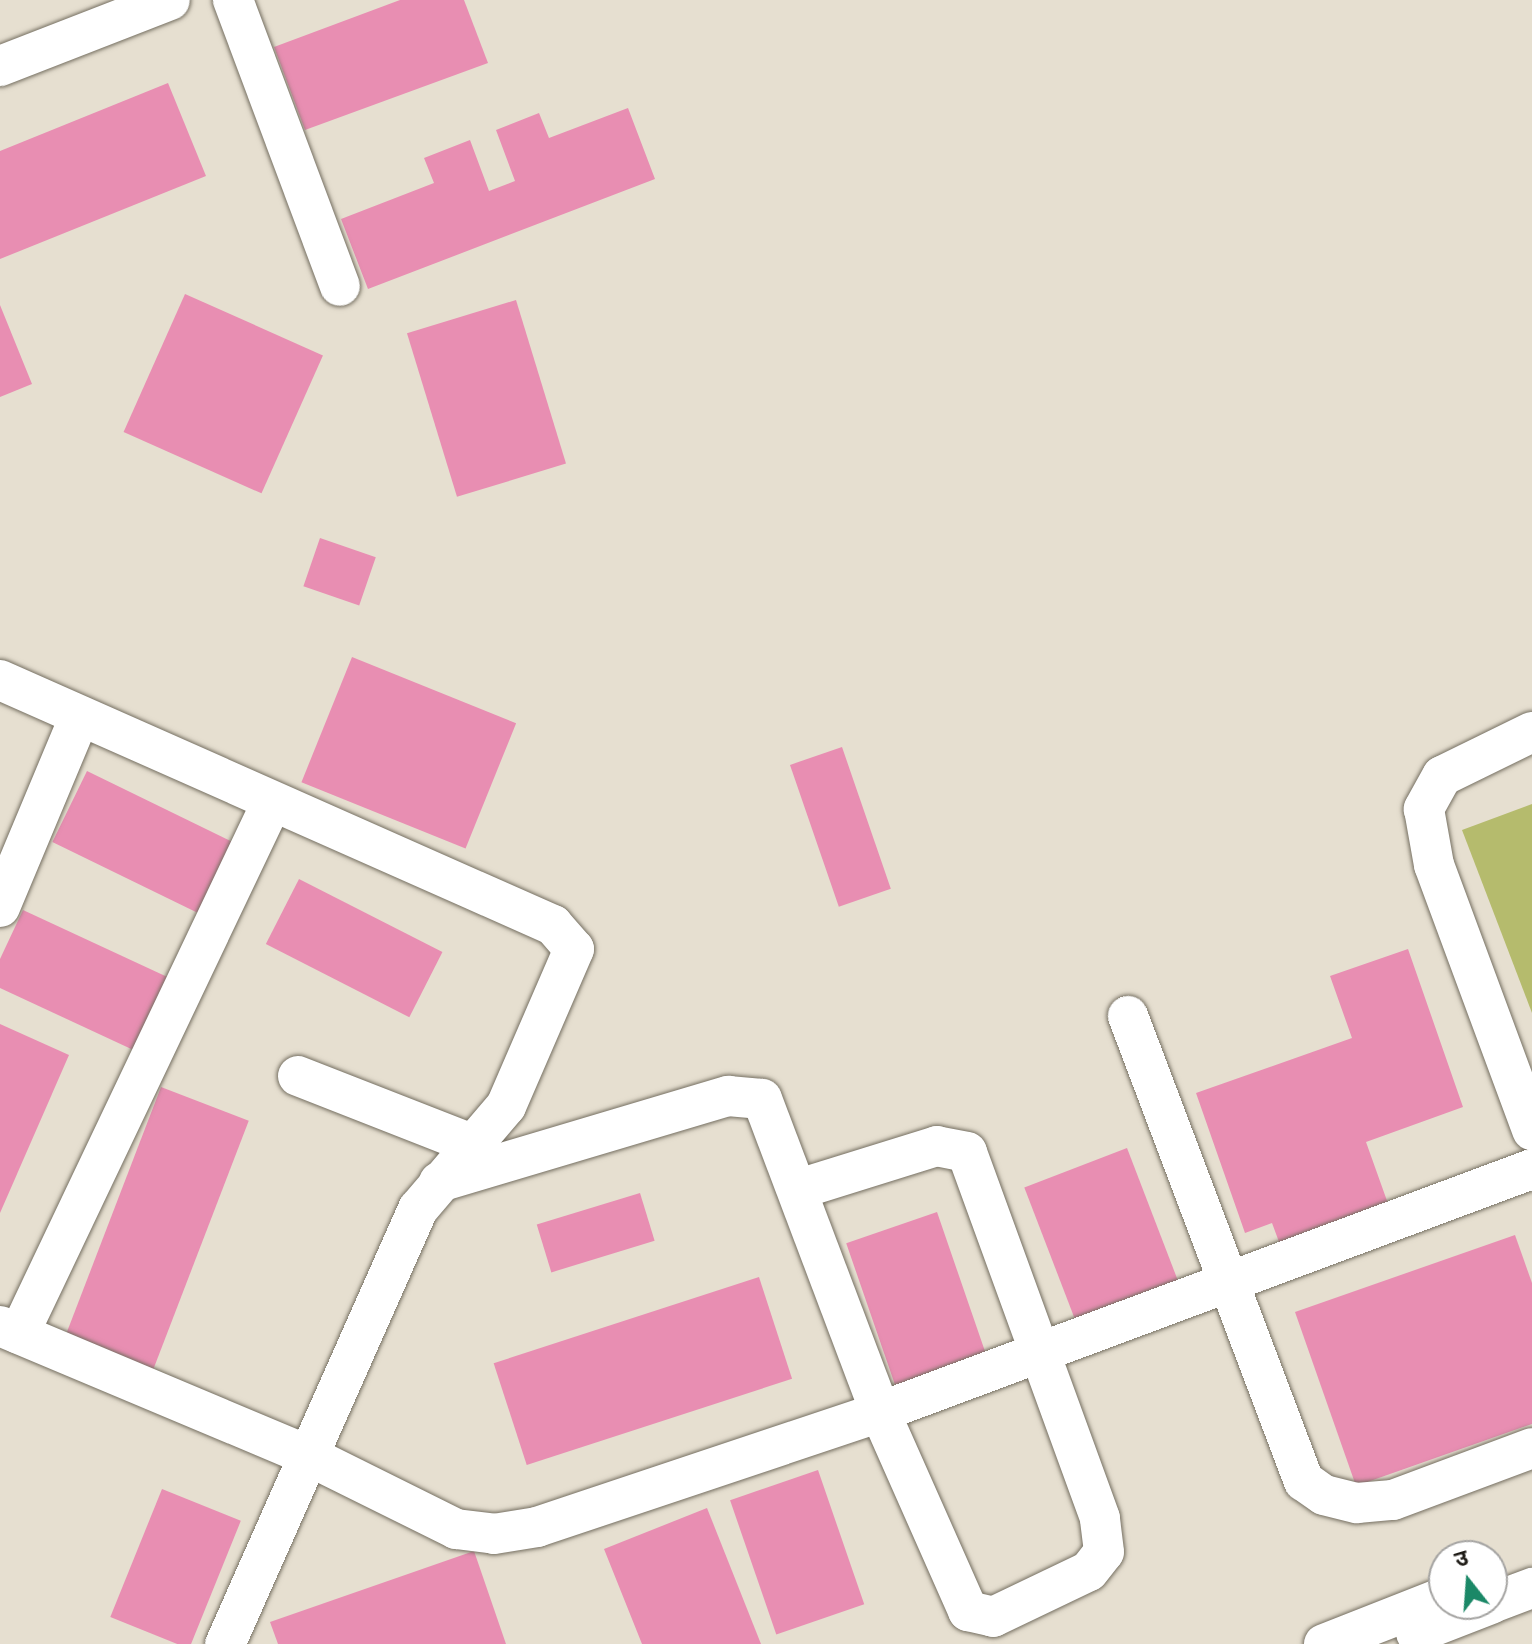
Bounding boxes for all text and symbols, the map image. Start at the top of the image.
north arrow [1428,1540,1508,1620]
text: उ [1451,1544,1472,1573]

